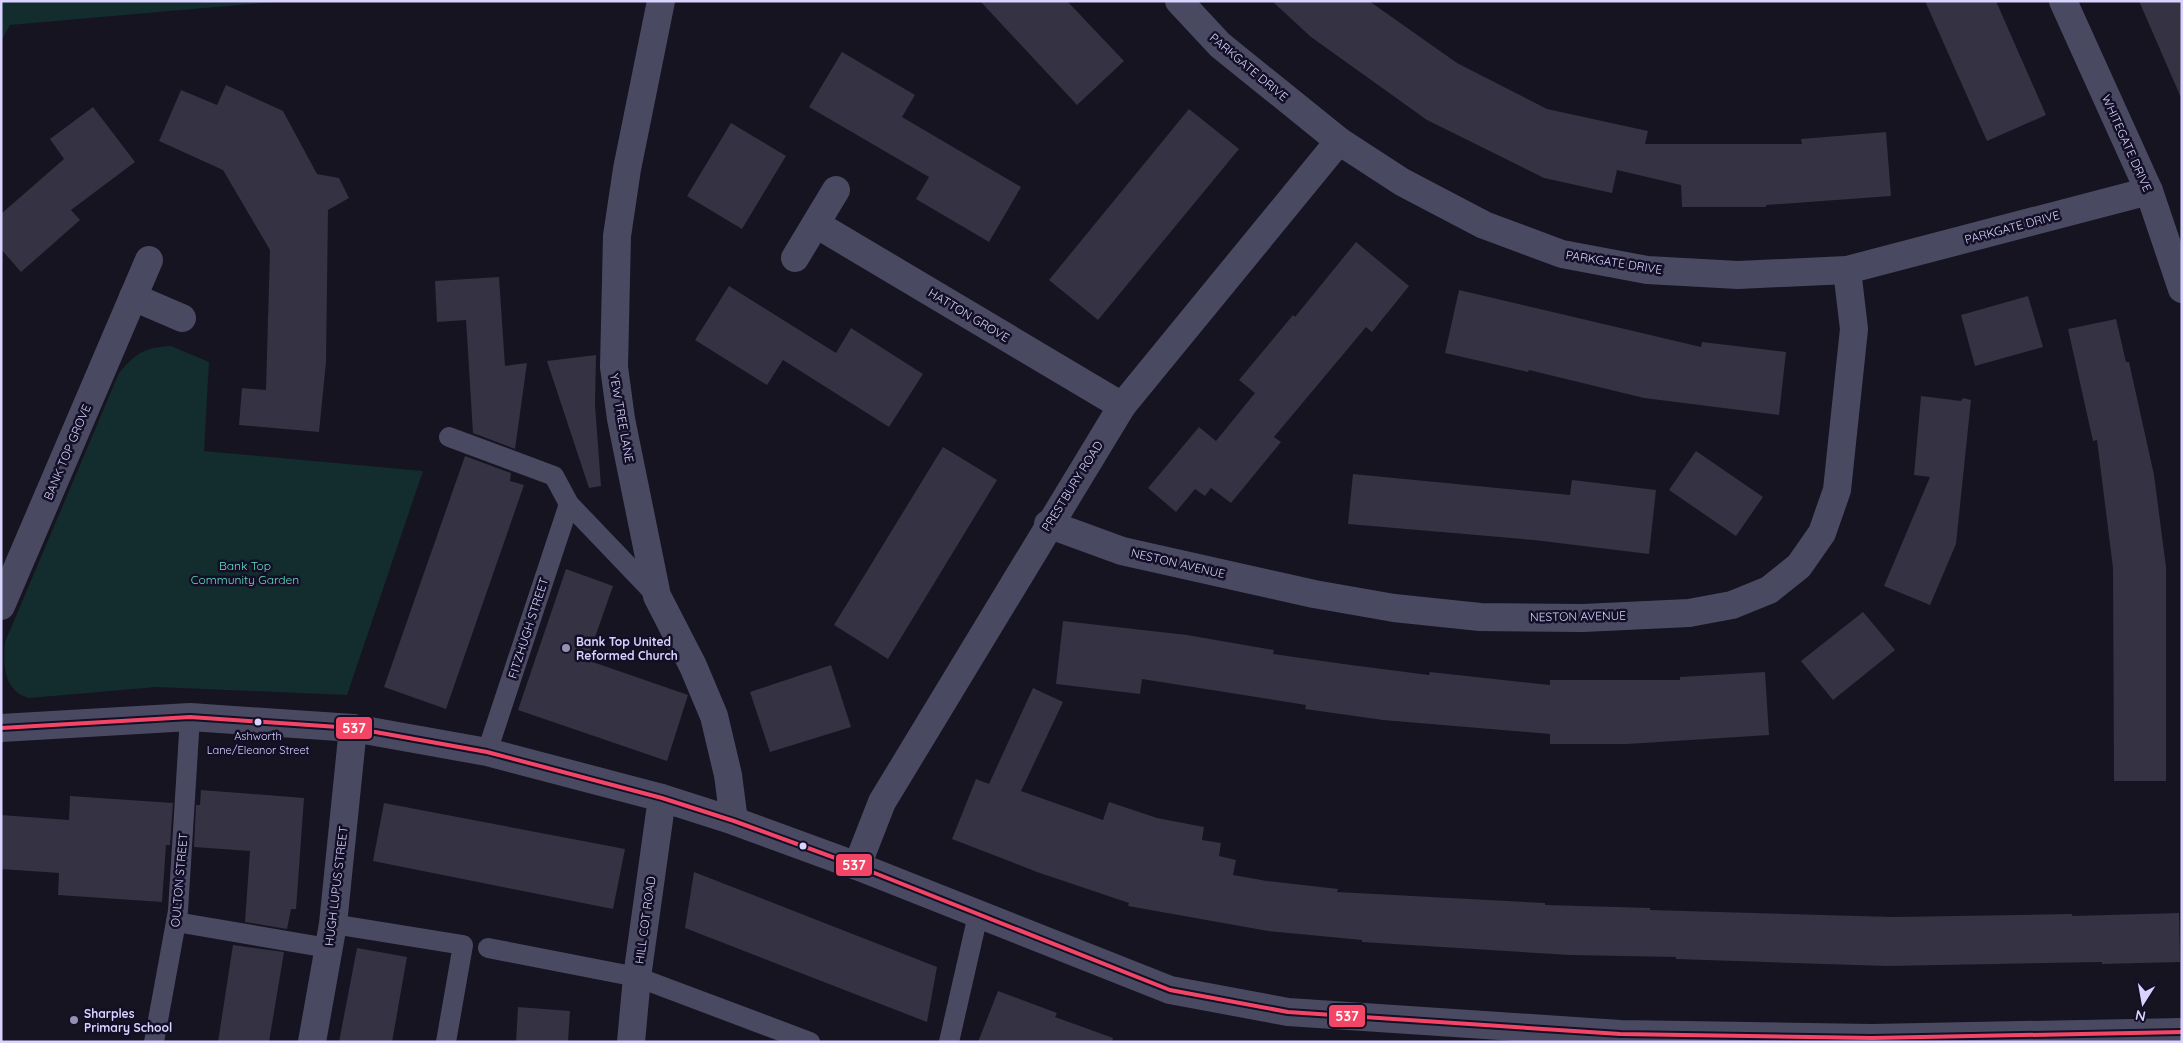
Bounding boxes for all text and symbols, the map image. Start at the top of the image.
street label: PARKGATE DRIVE [1207,30,1291,104]
street label: WHITEGATE DRIVE [2099,92,2155,194]
street label: PARKGATE DRIVE [1963,207,2061,247]
street label: PARKGATE DRIVE [1565,247,1664,277]
street label: HATTON GROVE [926,285,1012,345]
street label: YEW TREE LANE [607,372,637,464]
street label: BANK TOP GROVE [40,402,94,502]
street label: PRESTBURY ROAD [1038,438,1106,534]
street label: NESTON AVENUE [1130,545,1227,581]
park label: Bank Top Community Garden [191,558,299,587]
street label: FITZHUGH STREET [505,576,551,680]
street label: NESTON AVENUE [1530,608,1626,624]
place label: Bank Top United Reformed Church [576,634,678,663]
marker: Bank Top United Reformed Church [560,642,572,654]
line badge: 537 [335,716,373,740]
marker: Ashworth Lane/Eleanor Street [253,717,263,727]
text: 537 [342,719,366,737]
place label: Ashworth Lane/Eleanor Street [207,729,310,757]
street label: HUGH LUPUS STREET [321,825,351,947]
street label: OULTON STREET [167,832,191,928]
unlabelled marker [798,841,808,851]
line badge: 537 [835,853,873,877]
text: 537 [842,856,866,874]
street label: HILL COT ROAD [631,875,659,965]
north arrow [2118,978,2168,1028]
line badge: 537 [1328,1004,1366,1028]
place label: Sharples Primary School [84,1006,172,1035]
text: N [2134,1006,2147,1026]
text: 537 [1335,1007,1359,1025]
marker: Sharples Primary School [68,1014,80,1026]

